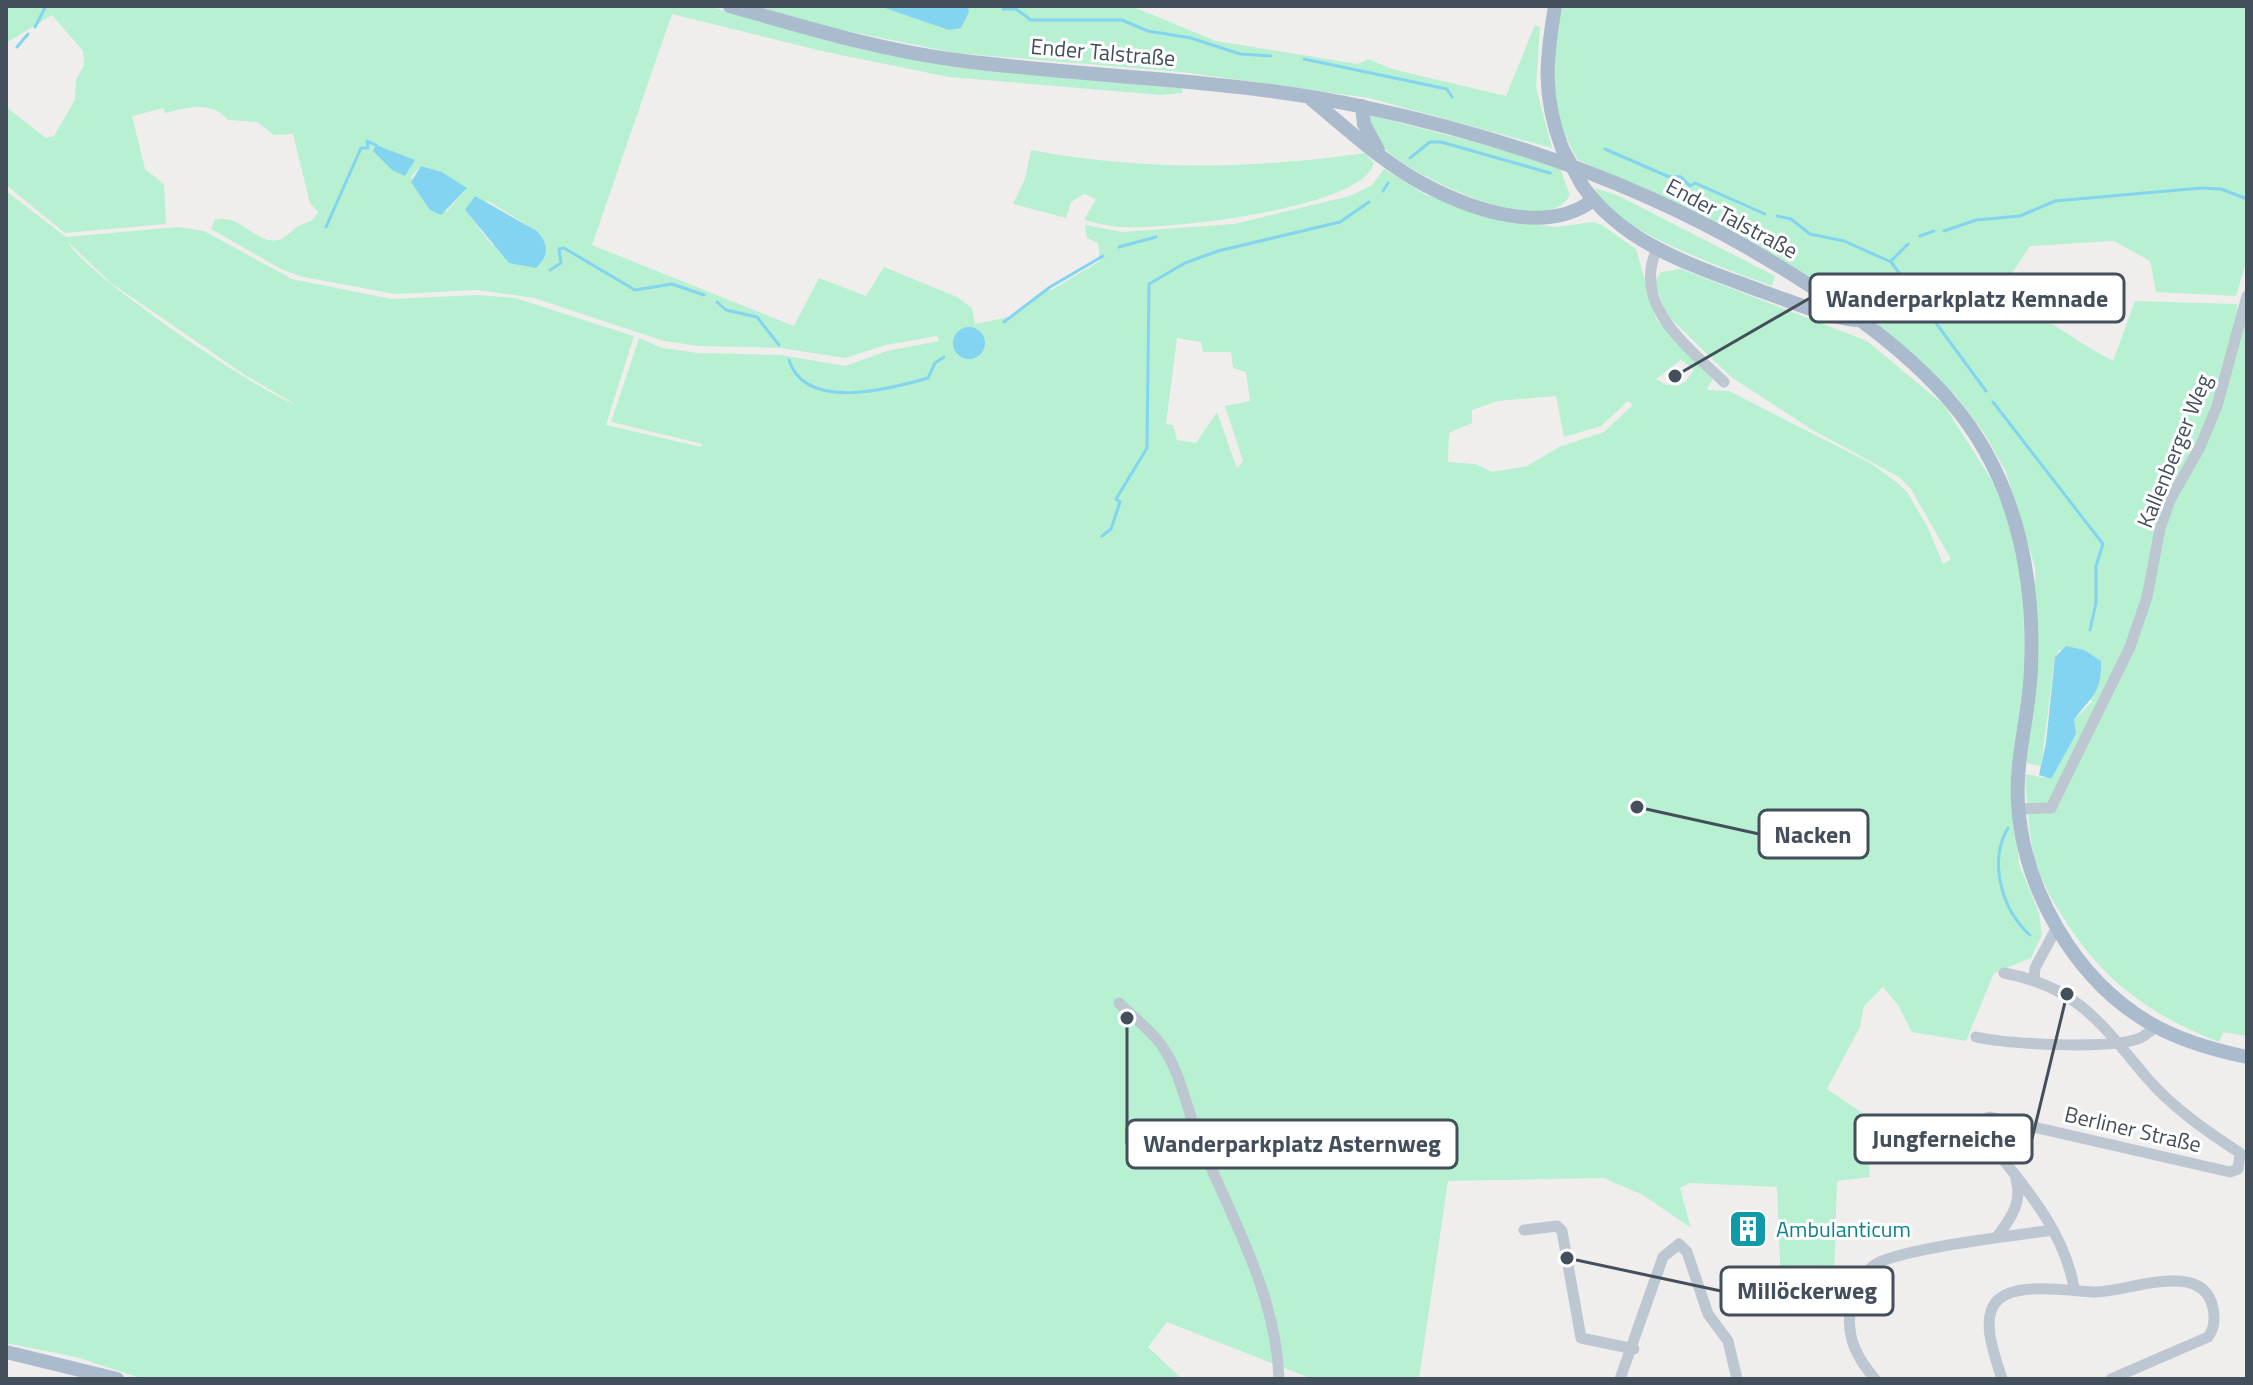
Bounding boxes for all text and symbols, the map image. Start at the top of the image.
street label: Ender Talstraße [1029,29,1177,75]
street label: Ender Talstraße [1660,169,1804,267]
callout: Wanderparkplatz Kemnade [1810,274,2124,322]
text: Wanderparkplatz Kemnade [1826,280,2108,316]
street label: Kallenberger Weg [2128,369,2220,533]
callout: Nacken [1759,810,1868,858]
text: Nacken [1774,816,1852,852]
street label: Berliner Straße [2061,1097,2205,1161]
callout: Jungferneiche [1855,1115,2032,1163]
callout: Wanderparkplatz Asternweg [1127,1120,1457,1168]
text: Jungferneiche [1872,1120,2016,1156]
text: Wanderparkplatz Asternweg [1143,1125,1441,1161]
building icon: Ambulanticum [1727,1208,1769,1250]
place label: Ambulanticum [1776,1212,1911,1246]
callout: Millöckerweg [1721,1267,1893,1315]
text: Millöckerweg [1737,1272,1877,1308]

